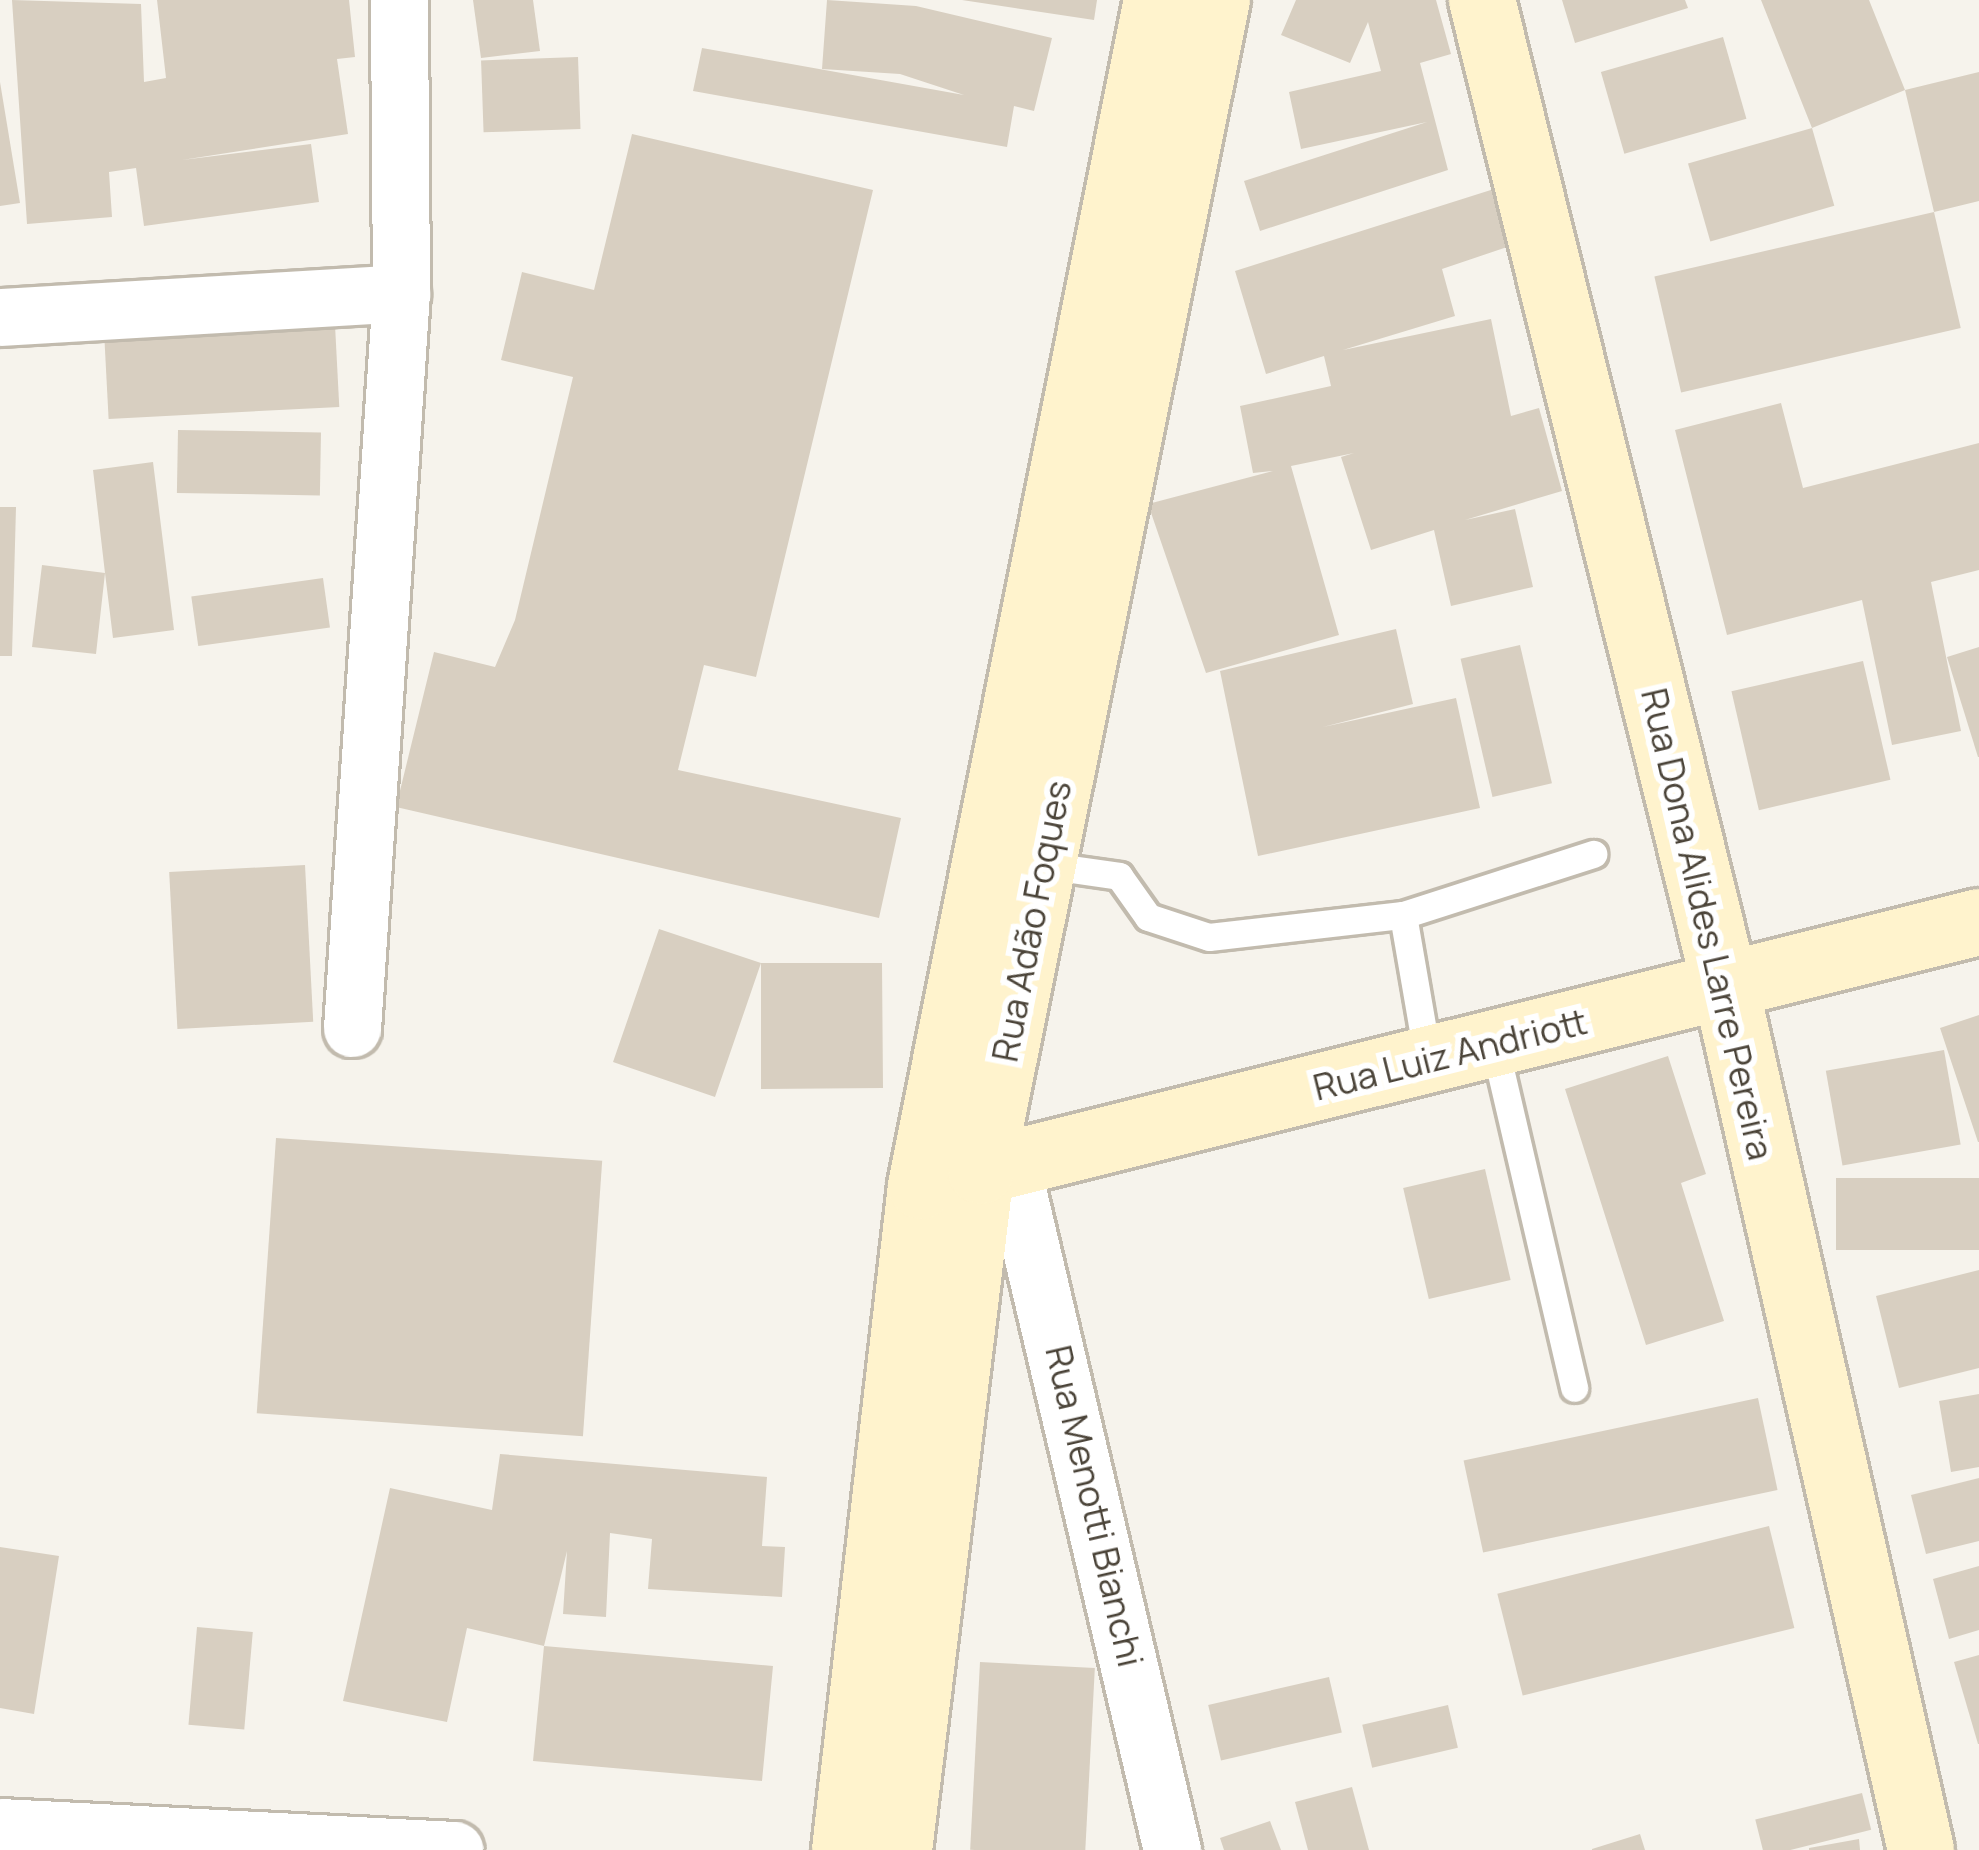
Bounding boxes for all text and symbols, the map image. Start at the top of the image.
street label: Rua Dona Alides Larre Pereira [1633,684,1783,1164]
street label: Rua Adão Foques [983,777,1079,1065]
street label: Rua Luiz Andriott [1309,999,1591,1109]
street label: Rua Menotti Bianchi [1037,1341,1153,1671]

